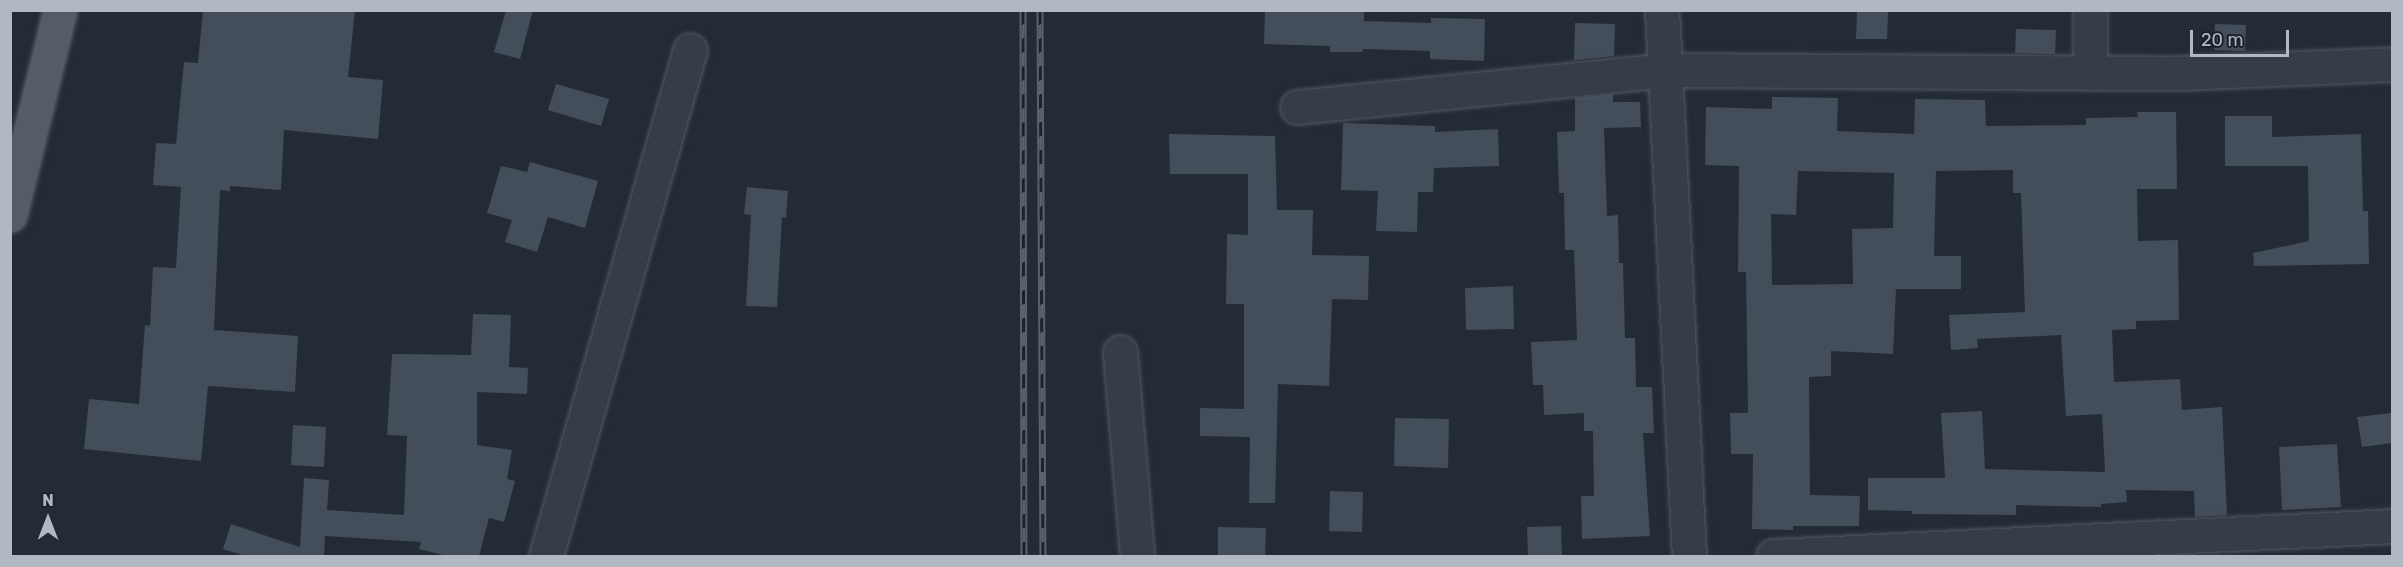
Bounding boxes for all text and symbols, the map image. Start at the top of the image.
scale bar [2193,18,2292,56]
text: 20 m [2201,29,2243,51]
north arrow [18,489,78,549]
text: N [42,491,54,510]

